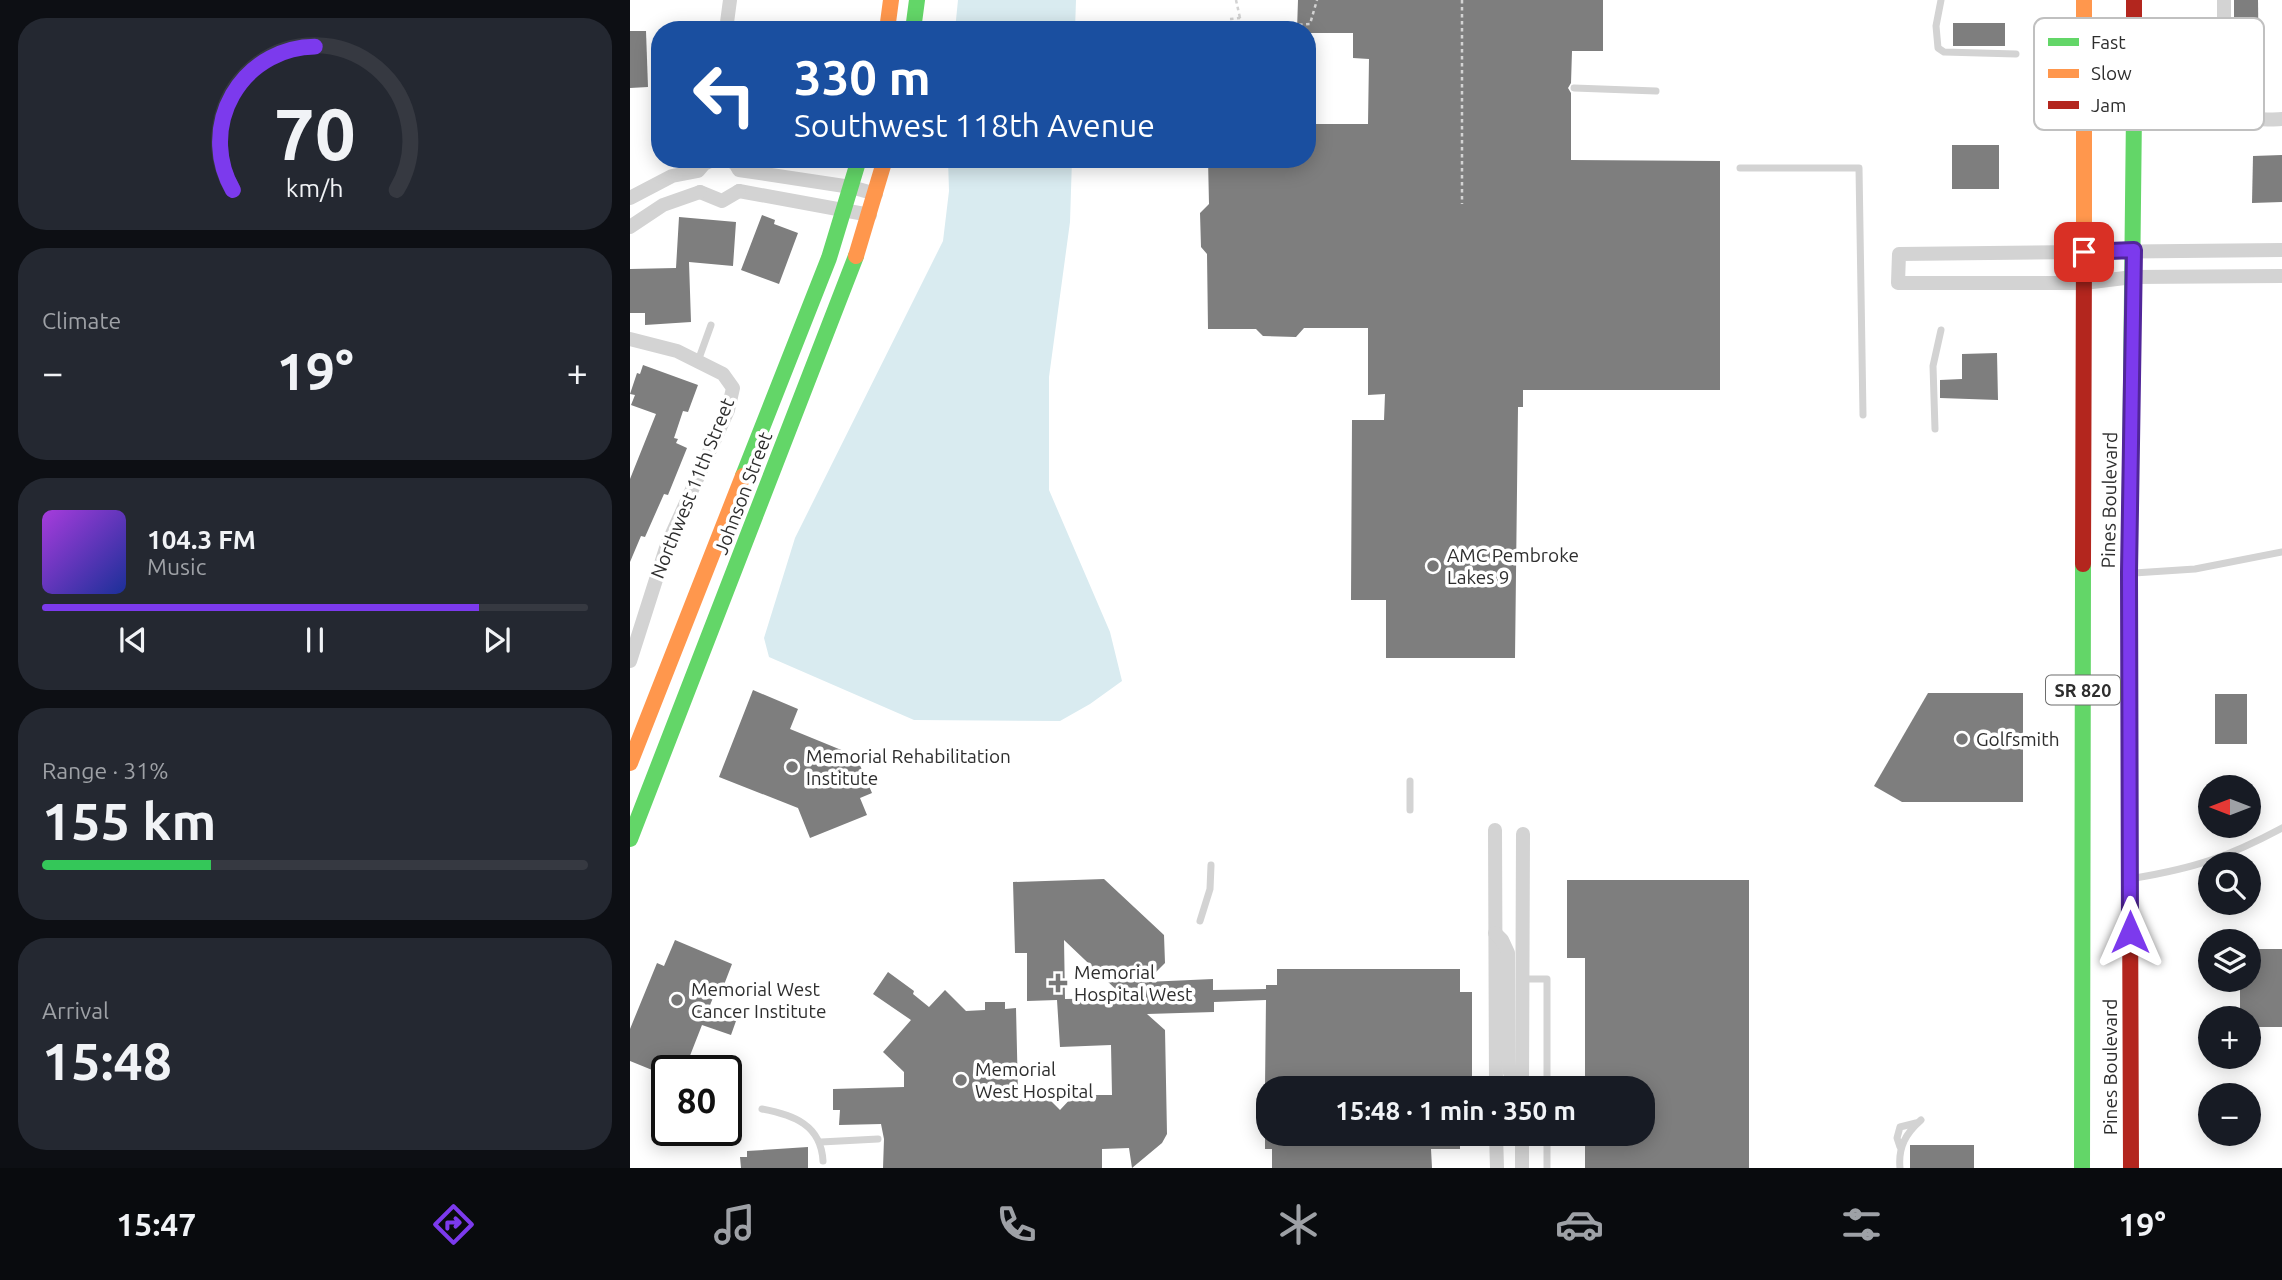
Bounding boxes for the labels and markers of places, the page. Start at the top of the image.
pin [2054,222,2114,282]
place label: AMC Pembroke Lakes 9 [1447,544,1579,588]
marker: AMC Pembroke Lakes 9 [1425,558,1441,574]
place label: Golfsmith [1976,728,2060,750]
marker: Golfsmith [1954,731,1970,747]
place label: Memorial Rehabilitation Institute [806,745,1011,789]
marker: Memorial Rehabilitation Institute [784,759,800,775]
place label: Memorial Hospital West [1074,961,1193,1005]
marker: Memorial Hospital West [1048,973,1068,993]
place label: Memorial West Cancer Institute [691,978,826,1022]
marker: Memorial West Cancer Institute [669,992,685,1008]
place label: Memorial West Hospital [975,1058,1093,1102]
marker: Memorial West Hospital [953,1072,969,1088]

